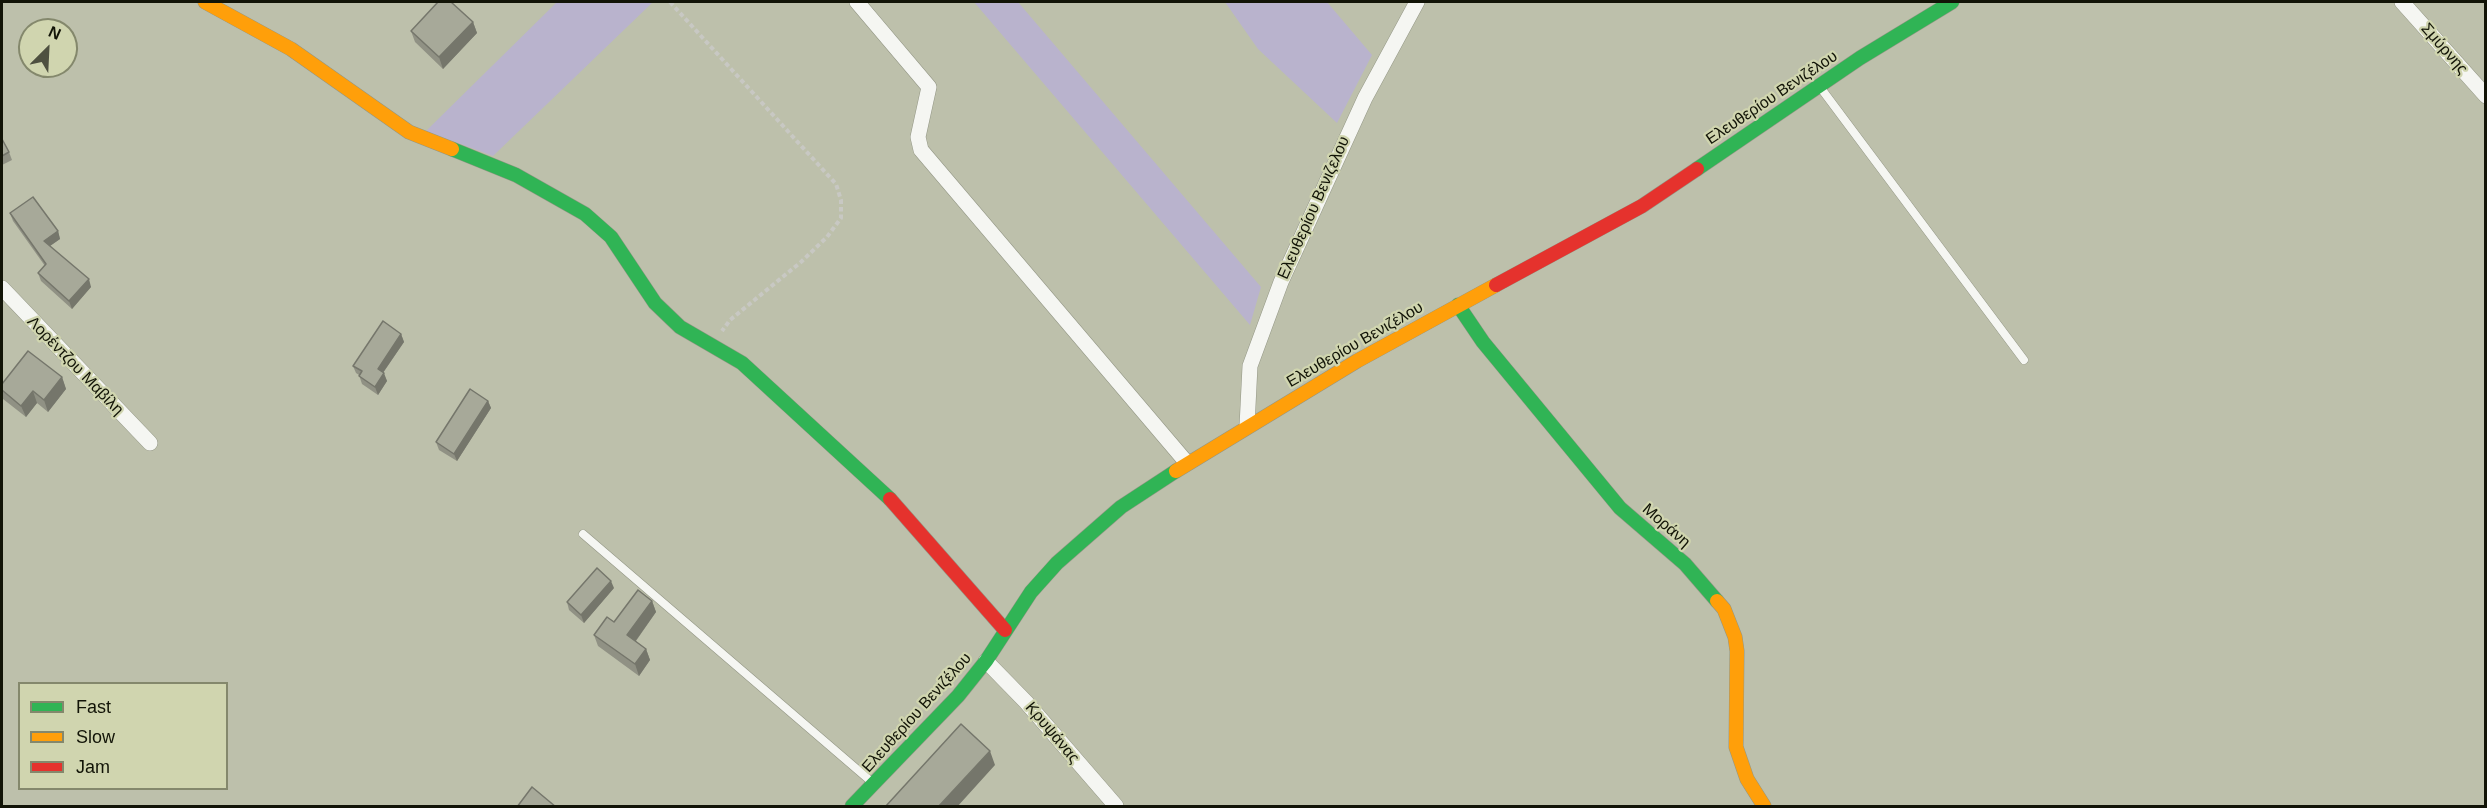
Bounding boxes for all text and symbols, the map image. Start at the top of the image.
north arrow [18,18,78,78]
street label: Σμύρνης [2417,19,2471,79]
text: N [46,23,63,43]
street label: Ελευθερίου Βενιζέλου [1703,47,1841,149]
street label: Ελευθερίου Βενιζελου [1274,134,1354,282]
street label: Ελευθερίου Βενιζέλου [1283,298,1427,392]
street label: Λορέντζου Μαβίλη [23,312,127,420]
street label: Μοράνη [1638,500,1694,552]
street label: Ελευθερίου Βενιζέλου [858,649,976,777]
legend [18,682,228,790]
text: Fast [76,697,111,717]
street label: Κρυψάνας [1021,698,1083,768]
text: Slow [76,727,115,747]
text: Jam [76,757,110,777]

